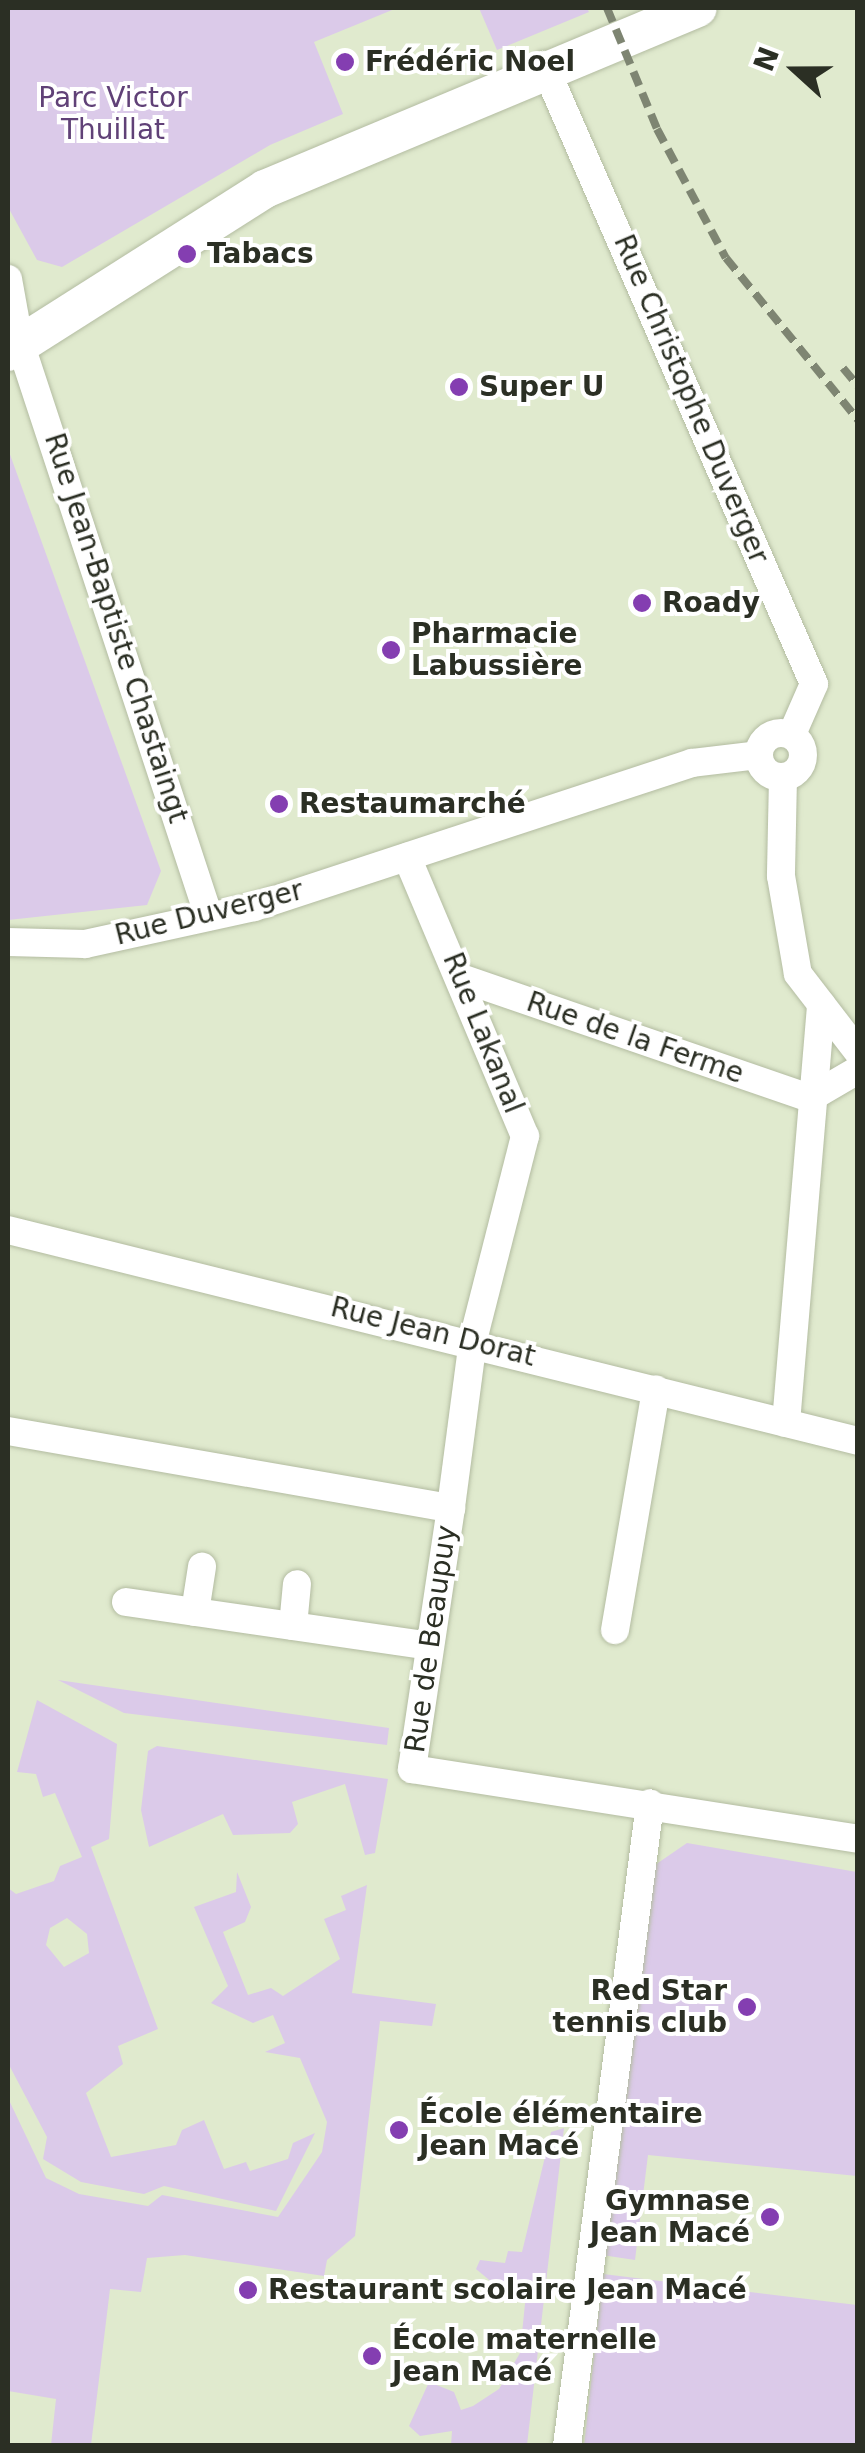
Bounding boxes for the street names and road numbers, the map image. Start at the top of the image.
street label: Rue Christophe Duverger [606,230,776,568]
street label: Rue Jean-Baptiste Chastaingt [37,429,195,827]
street label: Rue Duverger [111,873,307,953]
street label: Rue Lakanal [436,948,530,1118]
street label: Rue de la Ferme [522,985,748,1091]
street label: Rue Jean Dorat [327,1290,539,1374]
street label: Rue de Beaupuy [398,1523,464,1755]

